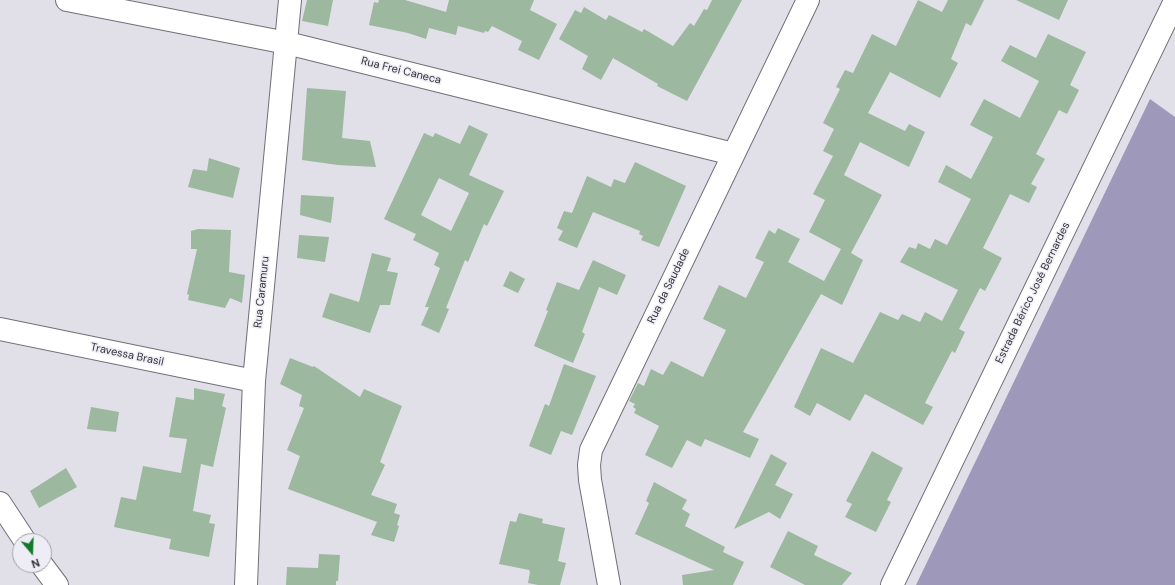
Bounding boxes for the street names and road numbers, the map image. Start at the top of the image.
street label: Rua Frei Caneca [360,55,442,87]
street label: Estrada Bérico José Bernardes [993,220,1073,366]
street label: Rua da Saudade [645,246,693,326]
street label: Rua Caramuru [252,255,272,329]
street label: Travessa Brasil [89,341,165,369]

